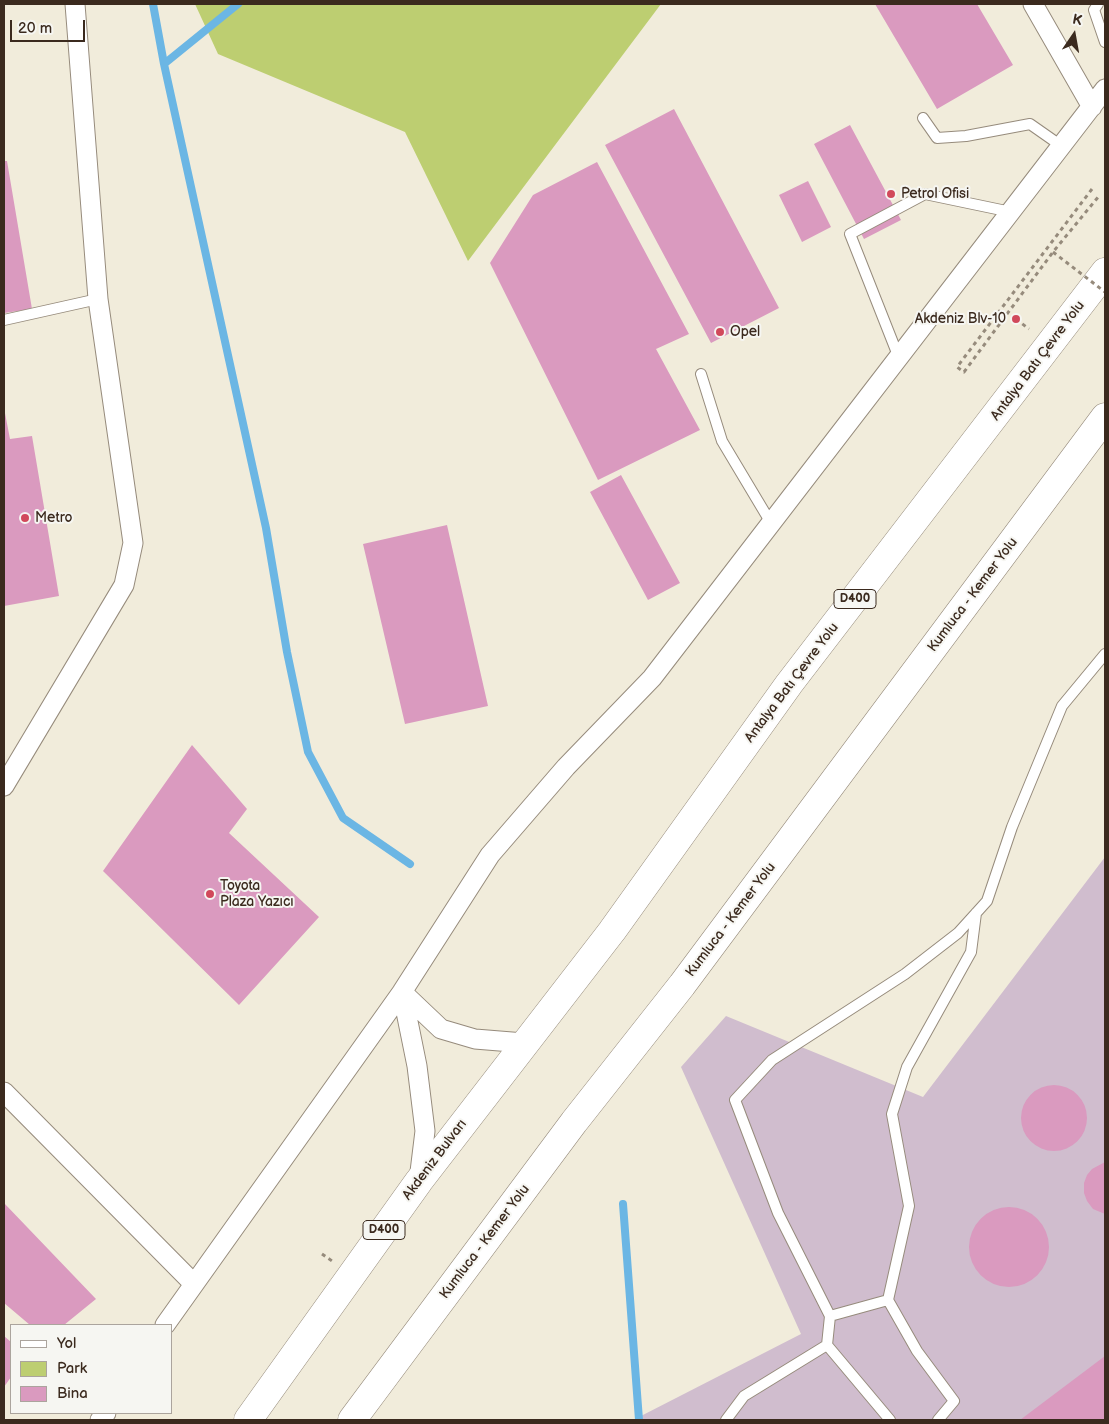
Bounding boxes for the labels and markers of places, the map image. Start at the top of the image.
place label: Petrol Ofisi [901,186,969,202]
marker: Petrol Ofisi [885,188,897,200]
place label: Akdeniz Blv-10 [915,311,1006,327]
marker: Akdeniz Blv-10 [1010,313,1022,325]
place label: Opel [730,324,760,340]
marker: Opel [714,326,726,338]
place label: Metro [35,510,72,526]
marker: Metro [19,512,31,524]
place label: Toyota Plaza Yazıcı [220,878,294,910]
marker: Toyota Plaza Yazıcı [204,888,216,900]

